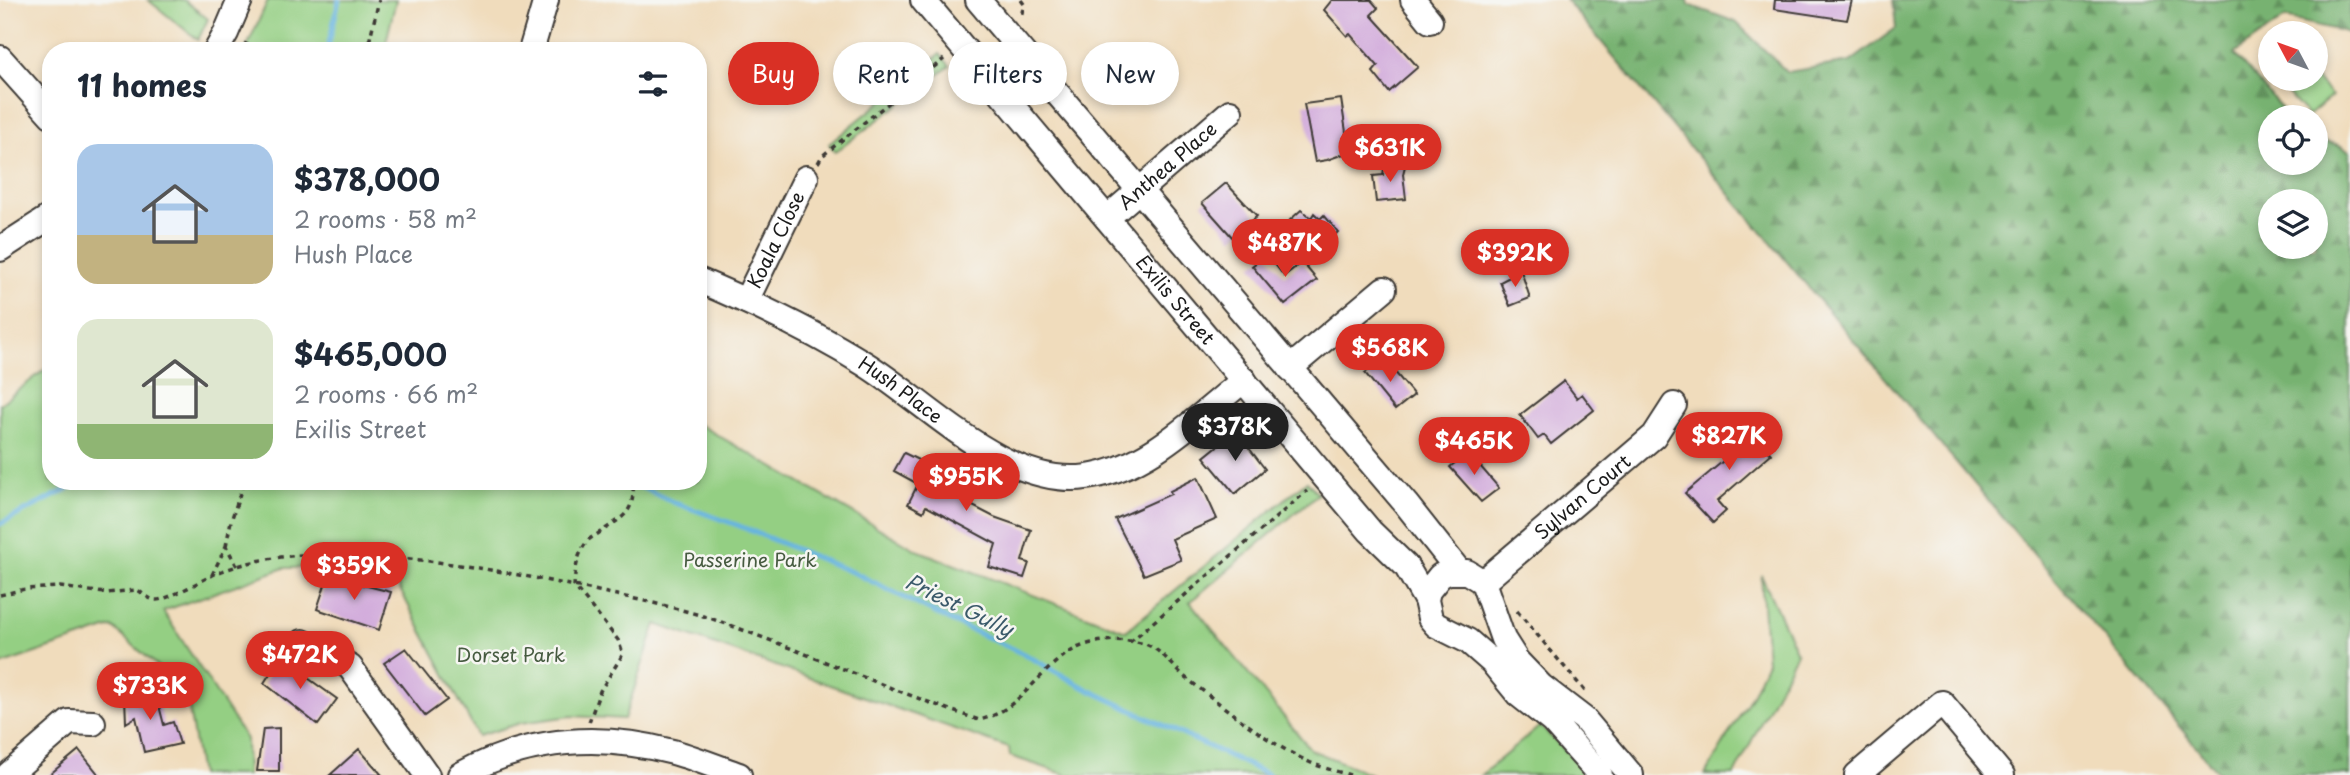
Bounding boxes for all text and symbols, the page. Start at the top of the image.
north arrow [2258,21,2328,91]
map controls [2258,21,2328,259]
chip: Buy [728,42,819,105]
chip: Rent [833,42,934,105]
chip: Filters [948,42,1067,105]
chip: New [1081,42,1179,105]
text: 11 homes [77,62,207,107]
icon: filters [634,65,672,103]
button: locate [2258,105,2328,175]
street label: Anthea Place [1112,115,1222,215]
pin: $631K [1341,124,1439,184]
text: $631K [1354,129,1426,164]
text: $378,000 [294,156,440,201]
icon: home [133,172,217,256]
street label: Koala Close [739,186,810,293]
button: layers [2258,189,2328,259]
text: 2 rooms · 58 m² [294,201,477,236]
pin: $487K [1236,219,1334,279]
text: $487K [1248,224,1322,259]
pin: $392K [1466,230,1564,289]
text: $392K [1477,234,1553,269]
text: Hush Place [294,236,413,271]
street label: Exilis Street [1130,248,1222,350]
pin: $568K [1341,324,1439,384]
text: $568K [1352,329,1428,364]
text: $465,000 [294,331,447,376]
icon: home [133,347,217,431]
street label: Hush Place [854,348,949,429]
text: 2 rooms · 66 m² [294,376,478,411]
pin: $378K [1186,404,1284,463]
text: $378K [1198,408,1272,443]
text: Exilis Street [294,411,427,446]
pin: $827K [1680,412,1778,472]
text: $827K [1692,417,1766,452]
pin: $465K [1425,418,1523,477]
text: $465K [1435,422,1513,457]
street label: Sylvan Court [1528,447,1636,545]
pin: $955K [917,454,1015,513]
text: $955K [929,458,1003,493]
pin: $359K [305,542,403,602]
park label: Passerine Park [683,545,817,573]
text: $359K [317,547,391,582]
water label: Priest Gully [901,564,1021,645]
pin: $472K [251,632,349,691]
text: $472K [262,636,338,671]
park label: Dorset Park [457,640,566,668]
pin: $733K [101,662,199,722]
text: $733K [113,667,187,702]

